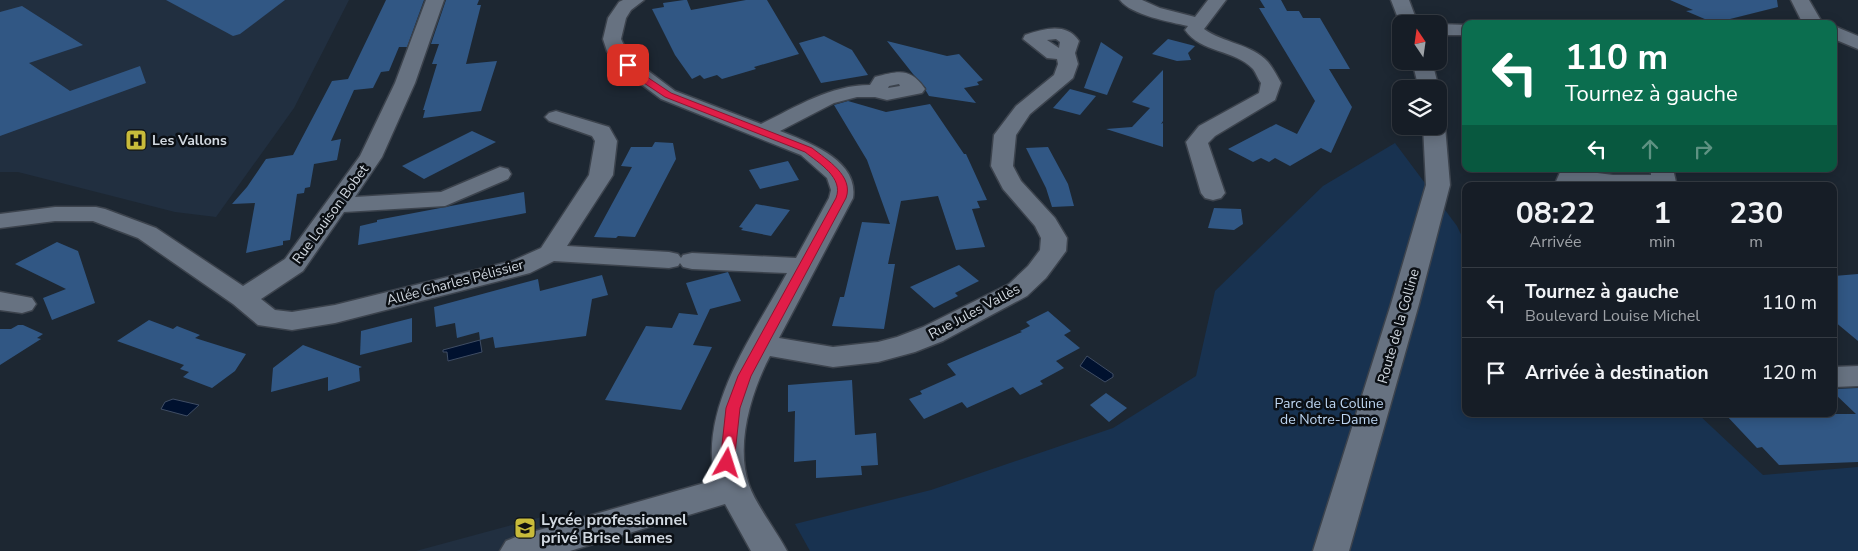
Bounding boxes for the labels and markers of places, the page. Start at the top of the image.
pin [607,44,649,86]
hospital icon: Les Vallons [124,128,148,152]
place label: Les Vallons [152,131,227,150]
place label: Lycée professionnel privé Brise Lames [541,509,687,549]
school or university icon: Lycée professionnel privé Brise Lames [513,516,537,540]

